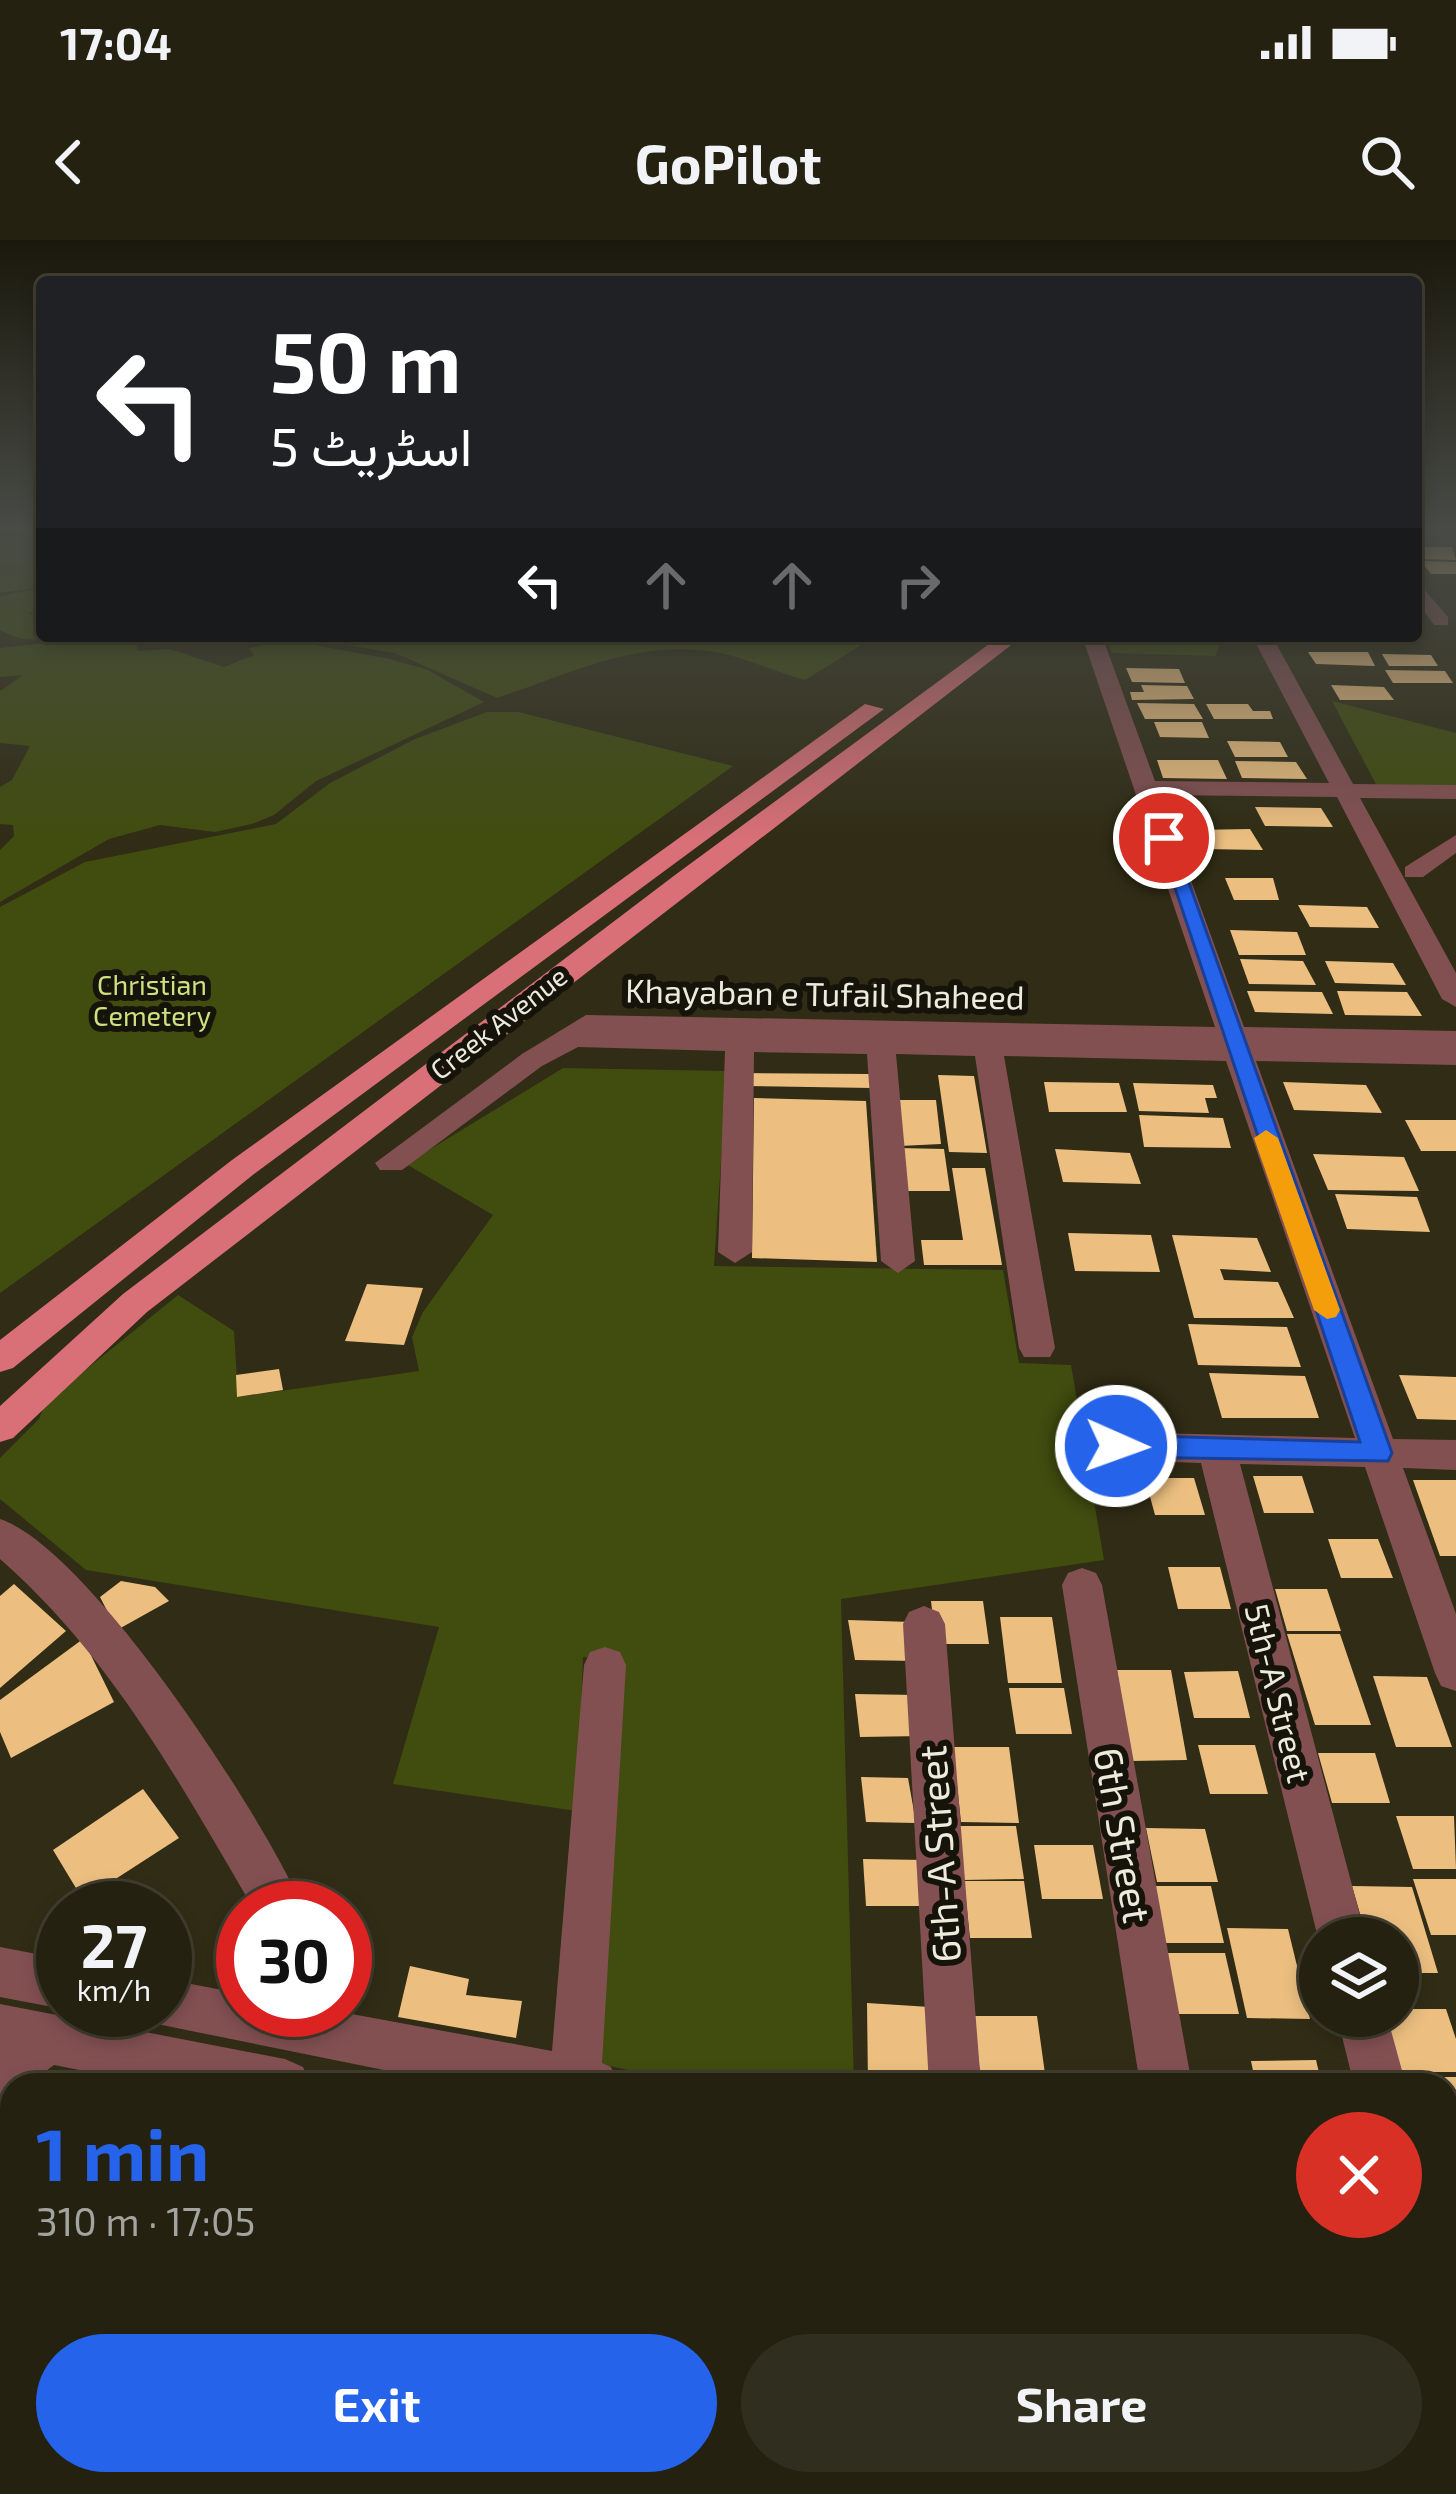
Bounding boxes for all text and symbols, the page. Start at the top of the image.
text: 17:04 [60,15,172,69]
icon: back [36,129,102,195]
icon: search [1354,129,1420,195]
text: GoPilot [635,130,821,195]
text: 50 m [270,309,462,410]
icon: left [72,324,228,480]
text: اسٹریٹ 5 [270,412,472,477]
icon: left [507,552,573,618]
icon: ahead [633,552,699,618]
icon: ahead [759,552,825,618]
icon: right [885,552,951,618]
pin [1113,787,1215,889]
icon: arrive [1131,805,1197,871]
street label: Creek Avenue [423,959,573,1085]
park label: Christian Cemetery [93,968,211,1032]
street label: Khayaban e Tufail Shaheed [625,970,1025,1016]
position arrow [1053,1383,1179,1509]
street label: 5th-A Street [1237,1599,1321,1787]
street label: 6th-A Street [907,1744,969,1964]
street label: 6th Street [1085,1744,1163,1926]
speed limit sign: 30 [216,1881,372,2037]
text: 27 [81,1908,147,1980]
map controls [1299,1917,1419,2037]
button: layers [1299,1917,1419,2037]
text: km/h [77,1971,151,2007]
text: 1 min [36,2109,209,2195]
button: close [1296,2112,1422,2238]
text: 310 m · 17:05 [36,2197,255,2244]
button: Exit [36,2334,717,2472]
button: Share [741,2334,1422,2472]

